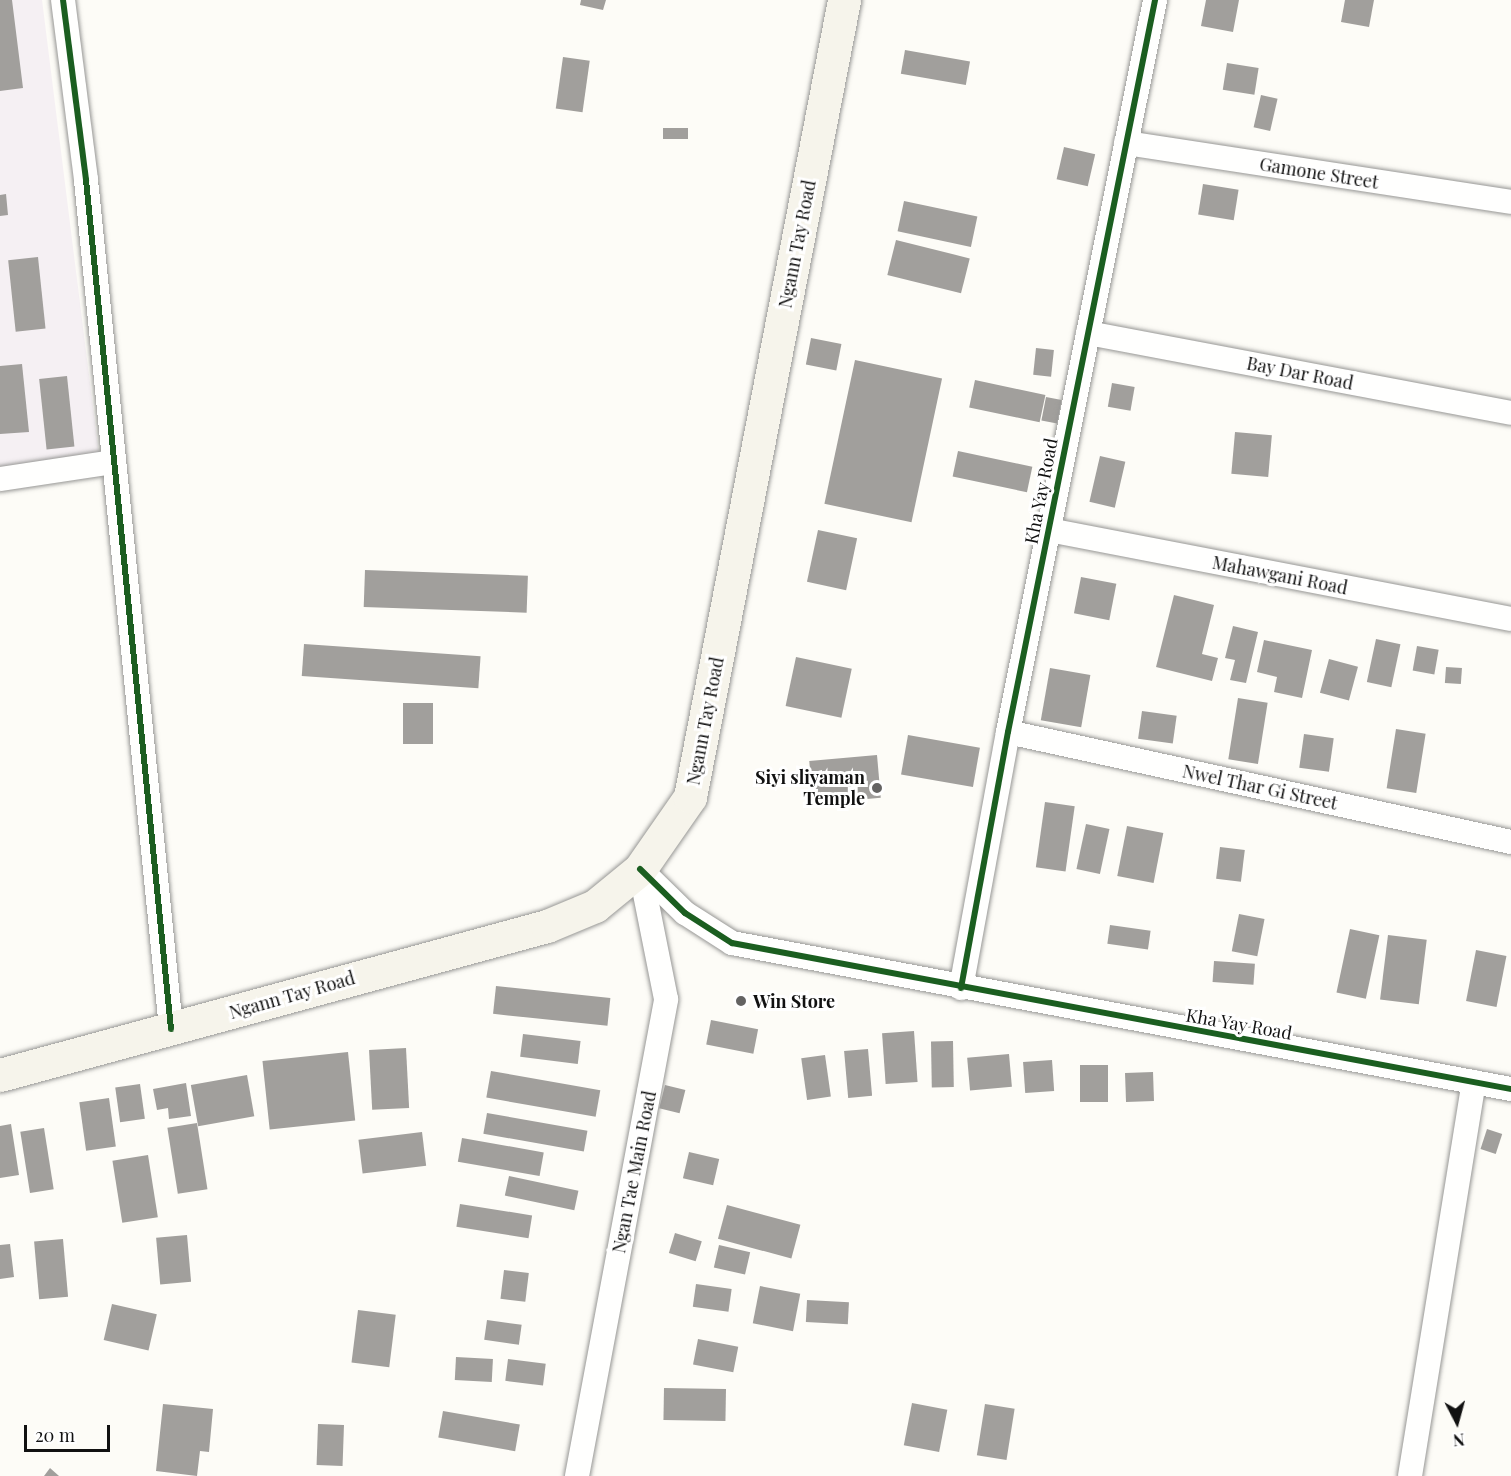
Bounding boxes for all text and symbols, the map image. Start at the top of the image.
street label: Gamone Street [1258,153,1380,193]
street label: Ngann Tay Road [774,178,820,310]
street label: Bay Dar Road [1244,352,1356,394]
street label: Kha Yay Road [1020,436,1062,546]
street label: Mahawgani Road [1210,551,1350,599]
street label: Ngann Tay Road [682,655,728,787]
street label: Nwel Thar Gi Street [1180,760,1340,814]
place label: Siyi sliyaman Temple [755,767,865,810]
marker: Siyi sliyaman Temple [870,781,884,795]
street label: Ngann Tay Road [226,967,358,1023]
place label: Win Store [753,990,835,1012]
marker: Win Store [734,994,748,1008]
street label: Kha Yay Road [1184,1004,1294,1044]
street label: Ngan Tae Main Road [608,1089,660,1255]
north arrow [1427,1392,1487,1452]
scale bar [27,1413,112,1451]
text: 20 m [35,1423,75,1447]
text: N [1452,1429,1466,1451]

